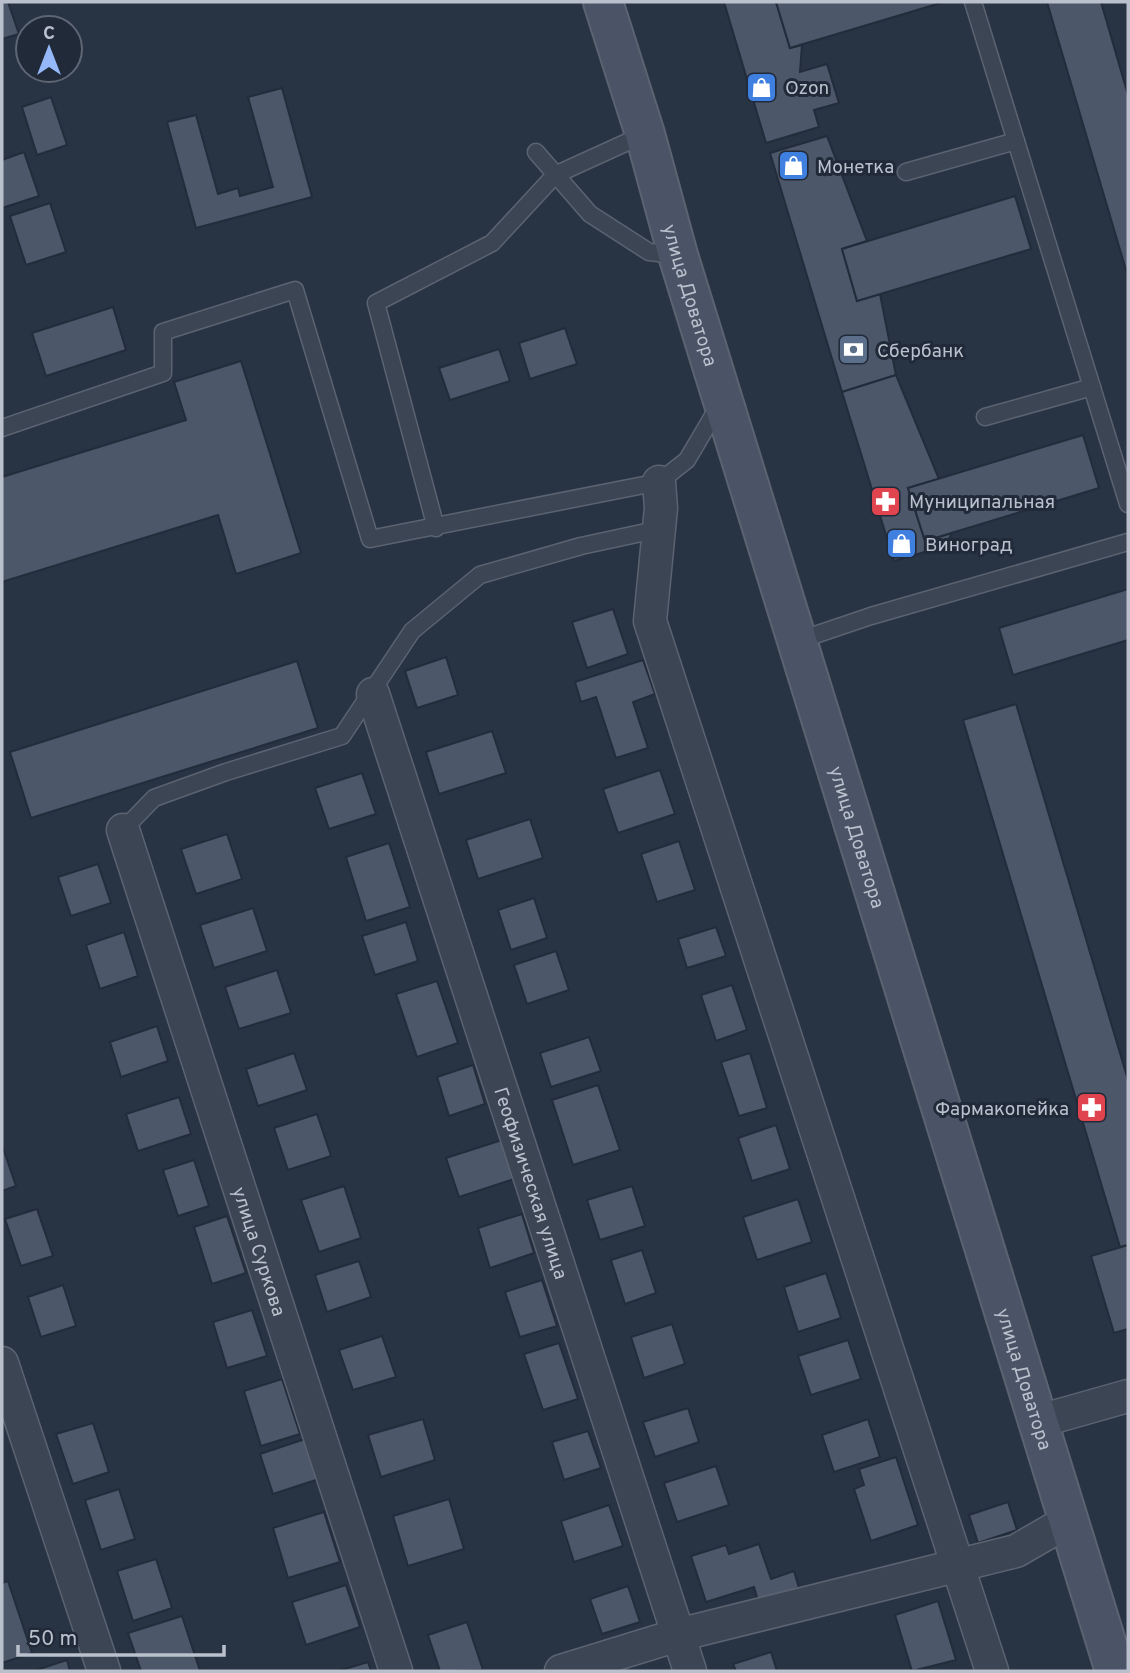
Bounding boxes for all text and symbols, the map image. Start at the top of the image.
north arrow [14,14,84,84]
text: С [43,22,55,46]
shop icon: Ozon [745,70,779,104]
place label: Ozon [785,77,829,101]
shop icon: Монетка [777,149,811,183]
place label: Монетка [817,156,894,180]
street label: улица Доватора [656,222,722,370]
bank icon: Сбербанк [837,333,871,367]
place label: Сбербанк [877,340,964,364]
pharmacy icon: Муниципальная [869,484,903,518]
place label: Муниципальная [909,491,1055,515]
shop icon: Виноград [885,527,919,561]
place label: Виноград [925,534,1013,558]
street label: улица Доватора [823,764,889,912]
street label: Геофизическая улица [487,1084,572,1283]
pharmacy icon: Фармакопейка [1075,1091,1109,1125]
place label: Фармакопейка [935,1098,1069,1122]
street label: улица Суркова [226,1184,290,1320]
street label: улица Доватора [990,1305,1056,1453]
scale bar [18,1614,224,1658]
text: 50 m [28,1626,77,1653]

